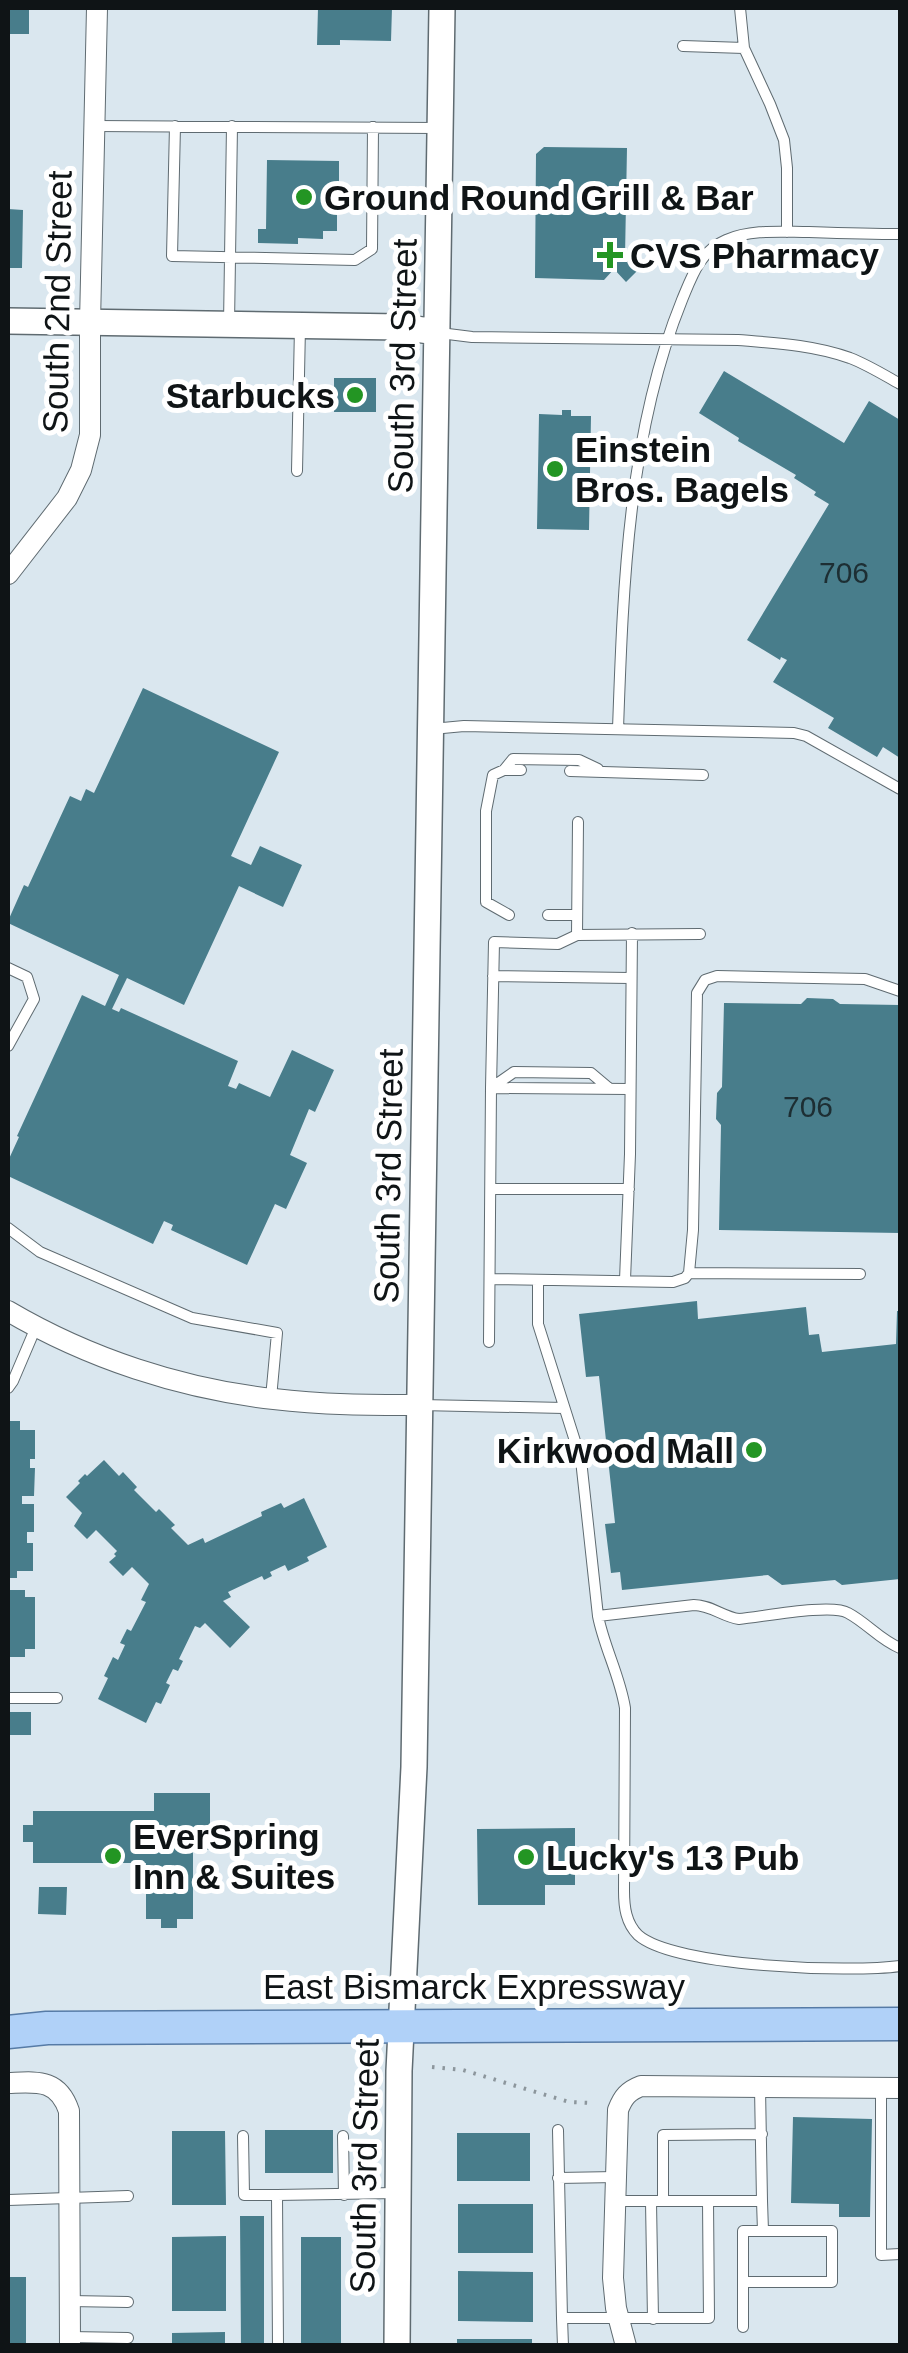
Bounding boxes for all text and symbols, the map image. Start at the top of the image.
street label: South 2nd Street [35,170,79,434]
place label: Ground Round Grill & Bar [324,178,754,217]
marker: Ground Round Grill & Bar [293,186,315,208]
place label: CVS Pharmacy [630,236,880,275]
street label: South 3rd Street [380,238,424,494]
marker: CVS Pharmacy [599,244,621,266]
place label: Starbucks [166,376,335,415]
marker: Starbucks [344,384,366,406]
place label: Einstein Bros. Bagels [575,430,789,509]
marker: Einstein Bros. Bagels [544,458,566,480]
house number: 706 [819,556,869,589]
street label: South 3rd Street [366,1048,410,1304]
house number: 706 [783,1090,833,1123]
place label: Kirkwood Mall [497,1431,734,1470]
marker: Kirkwood Mall [743,1439,765,1461]
place label: EverSpring Inn & Suites [133,1817,335,1896]
place label: Lucky's 13 Pub [546,1838,799,1877]
marker: EverSpring Inn & Suites [102,1845,124,1867]
marker: Lucky's 13 Pub [515,1846,537,1868]
street label: East Bismarck Expressway [263,1967,686,2006]
street label: South 3rd Street [342,2038,386,2294]

